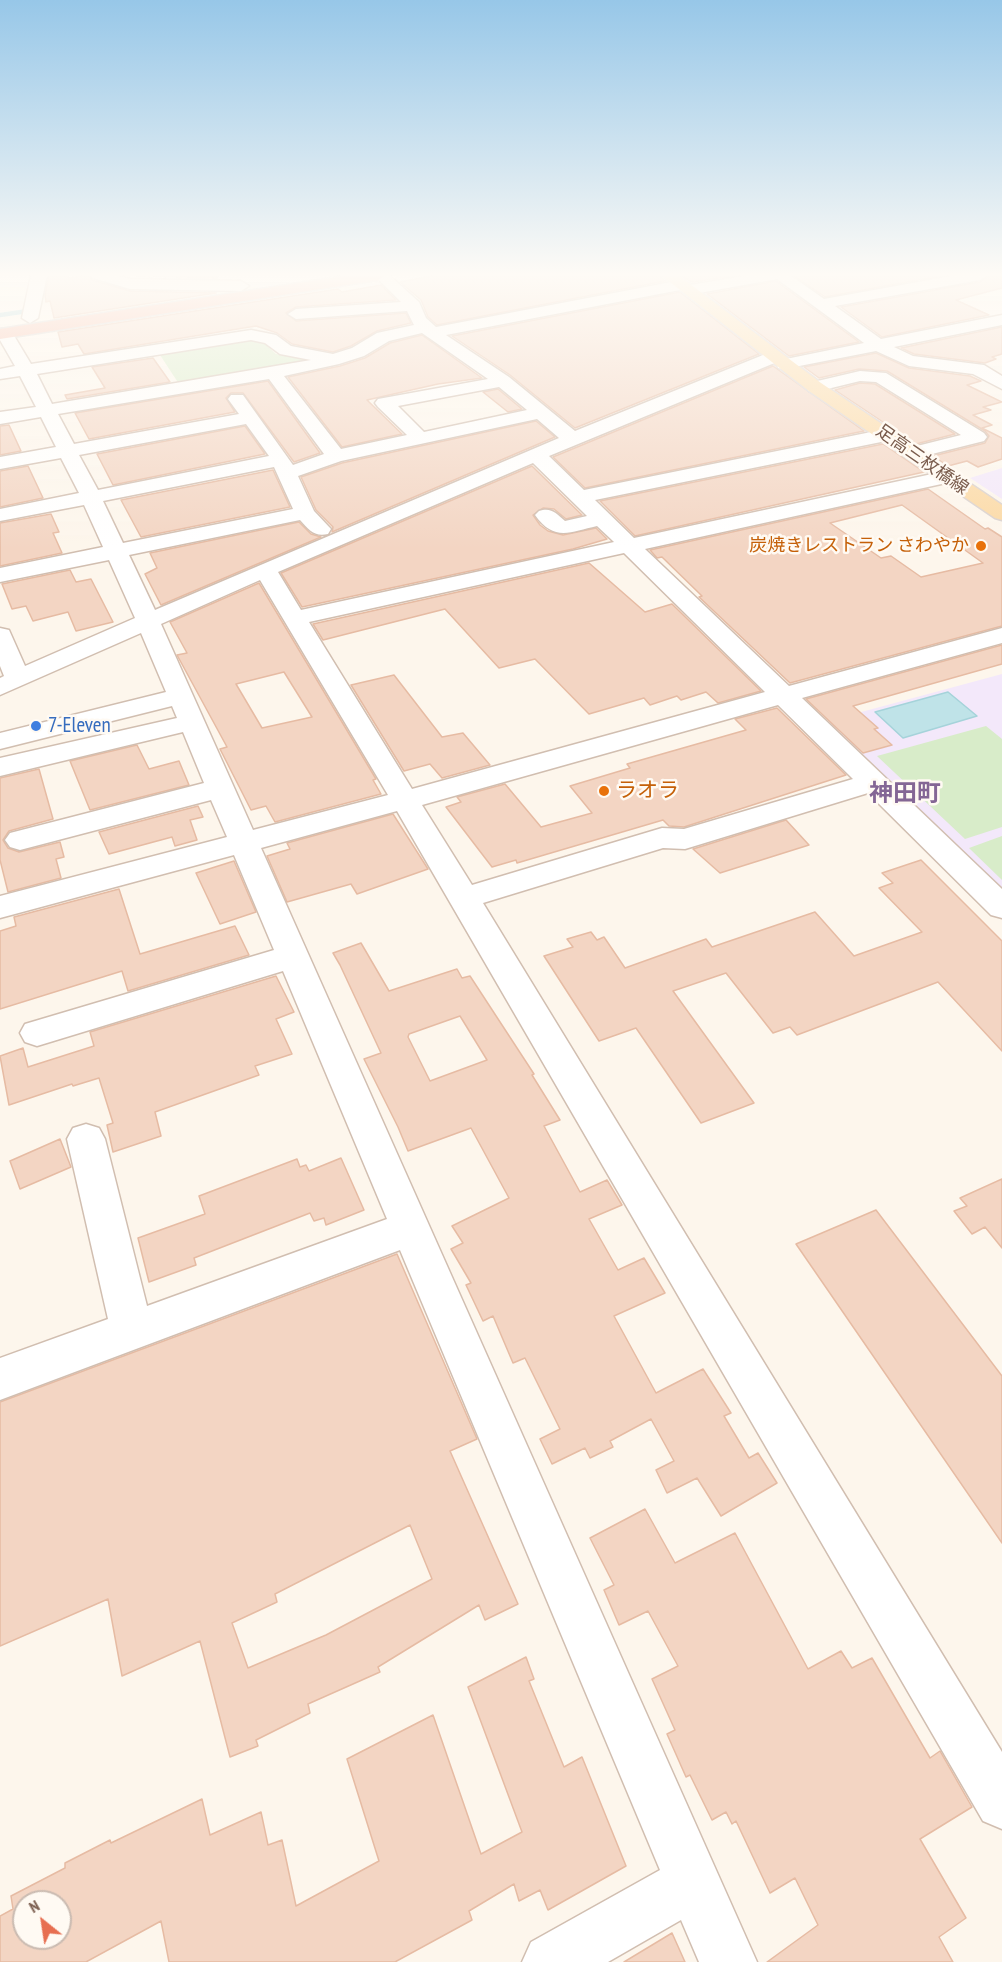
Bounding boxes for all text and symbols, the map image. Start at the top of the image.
street label: 足高三枚橋線 [872,420,972,500]
place label: 炭焼きレストラン さわやか [749,535,969,557]
marker: 炭焼きレストラン さわやか [974,539,988,553]
place label: 7-Eleven [48,713,111,739]
marker: 7-Eleven [29,719,43,733]
place label: ラオラ [616,778,679,804]
district label: 神田町 [869,780,941,808]
marker: ラオラ [597,784,611,798]
north arrow [12,1890,72,1950]
text: N [25,1895,43,1917]

